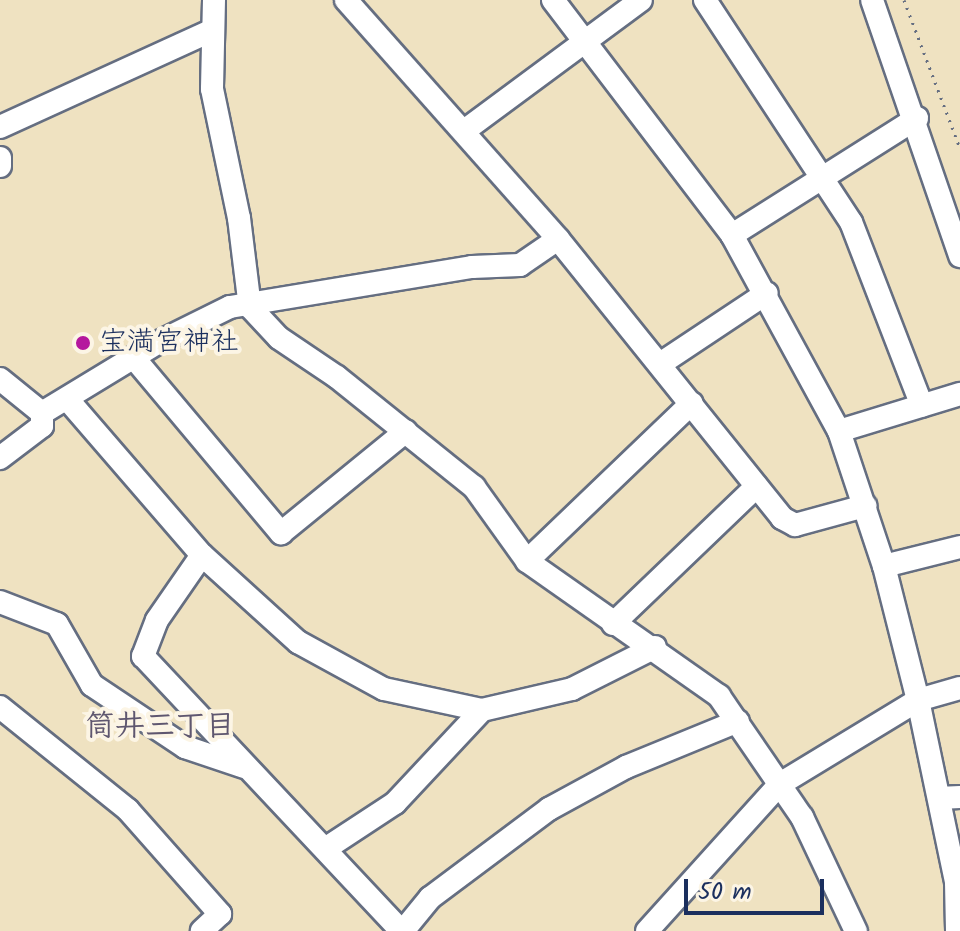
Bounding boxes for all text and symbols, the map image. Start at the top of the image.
place label: 宝満宮神社 [99,326,239,360]
marker: 宝満宮神社 [74,334,92,352]
district label: 筒井三丁目 [85,709,235,745]
scale bar [688,863,828,913]
text: 50 m [698,873,752,912]

